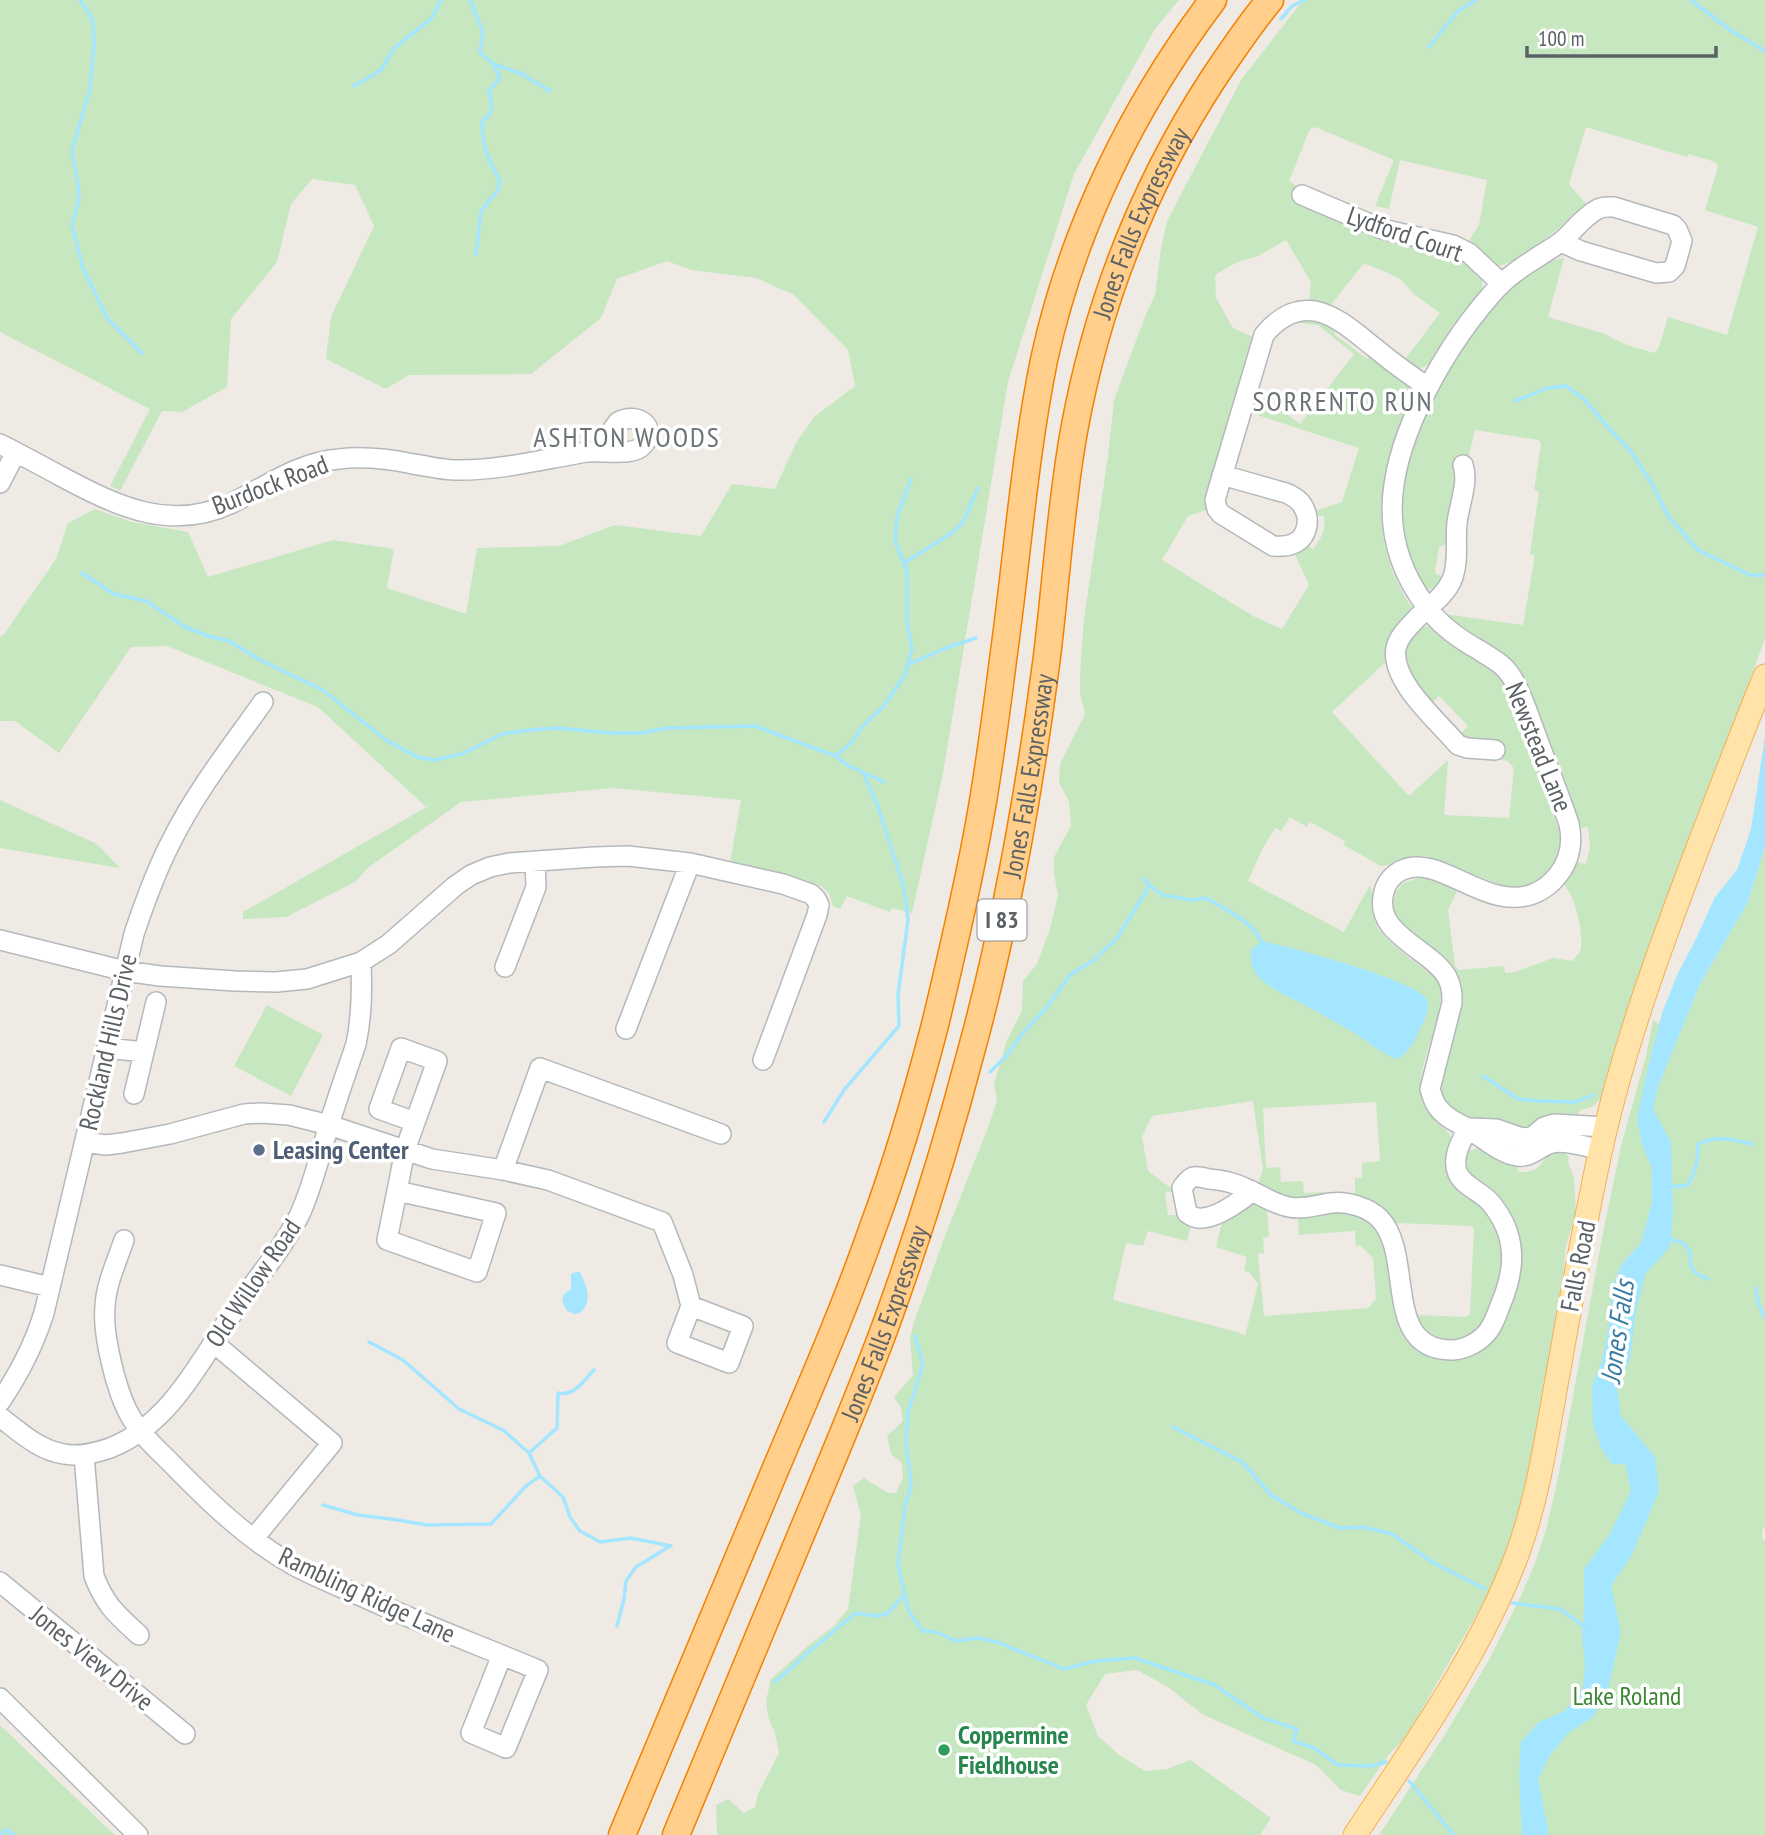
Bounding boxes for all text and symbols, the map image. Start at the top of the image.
scale bar [1527,14,1716,58]
text: 100 m [1538,25,1584,52]
street label: Jones Falls Expressway [1085,121,1196,324]
street label: Lydford Court [1343,198,1467,269]
district label: SORRENTO RUN [1252,382,1434,419]
district label: ASHTON WOODS [533,418,721,455]
street label: Burdock Road [207,447,333,522]
street label: Jones Falls Expressway [995,672,1061,881]
street label: Newstead Lane [1499,677,1580,816]
road number: I 83 [978,900,1026,940]
street label: Rockland Hills Drive [71,951,144,1133]
place label: Leasing Center [273,1133,409,1166]
marker: Leasing Center [251,1142,267,1158]
street label: Old Willow Road [198,1212,308,1353]
street label: Falls Road [1553,1218,1602,1314]
street label: Jones Falls Expressway [833,1221,935,1426]
water label: Jones Falls [1591,1276,1642,1387]
street label: Rambling Ridge Lane [274,1539,461,1650]
street label: Jones View Drive [23,1597,161,1717]
park label: Lake Roland [1573,1679,1681,1712]
place label: Coppermine Fieldhouse [958,1718,1069,1781]
marker: Coppermine Fieldhouse [936,1742,952,1758]

